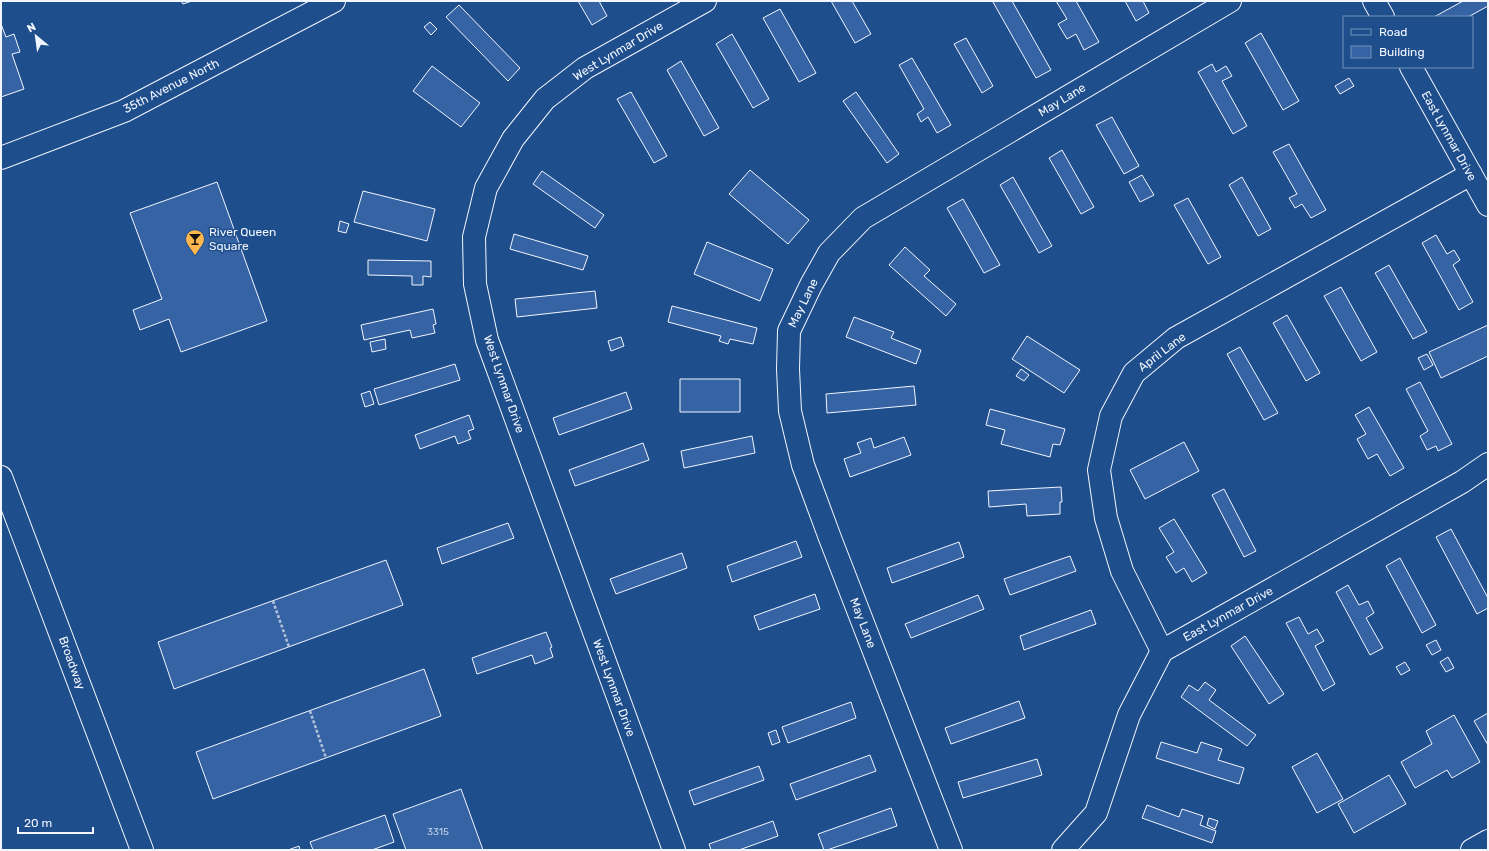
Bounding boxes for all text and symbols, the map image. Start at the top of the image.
north arrow [16,16,56,56]
legend [1343,16,1473,68]
street label: West Lynmar Drive [570,18,666,83]
text: N [25,20,38,35]
text: Road [1379,25,1407,39]
text: Building [1379,45,1425,59]
street label: 35th Avenue North [121,56,221,116]
street label: May Lane [1036,80,1088,120]
street label: East Lynmar Drive [1419,89,1480,184]
place label: River Queen Square [209,225,276,253]
bar icon: River Queen Square [184,228,206,256]
street label: May Lane [785,276,821,330]
street label: April Lane [1135,329,1189,374]
street label: West Lynmar Drive [481,333,527,435]
street label: East Lynmar Drive [1181,583,1276,644]
street label: May Lane [847,596,879,650]
street label: Broadway [56,634,88,692]
street label: West Lynmar Drive [590,637,638,739]
scale bar [18,809,93,835]
text: 20 m [24,816,52,830]
house number: 3315 [427,826,449,838]

